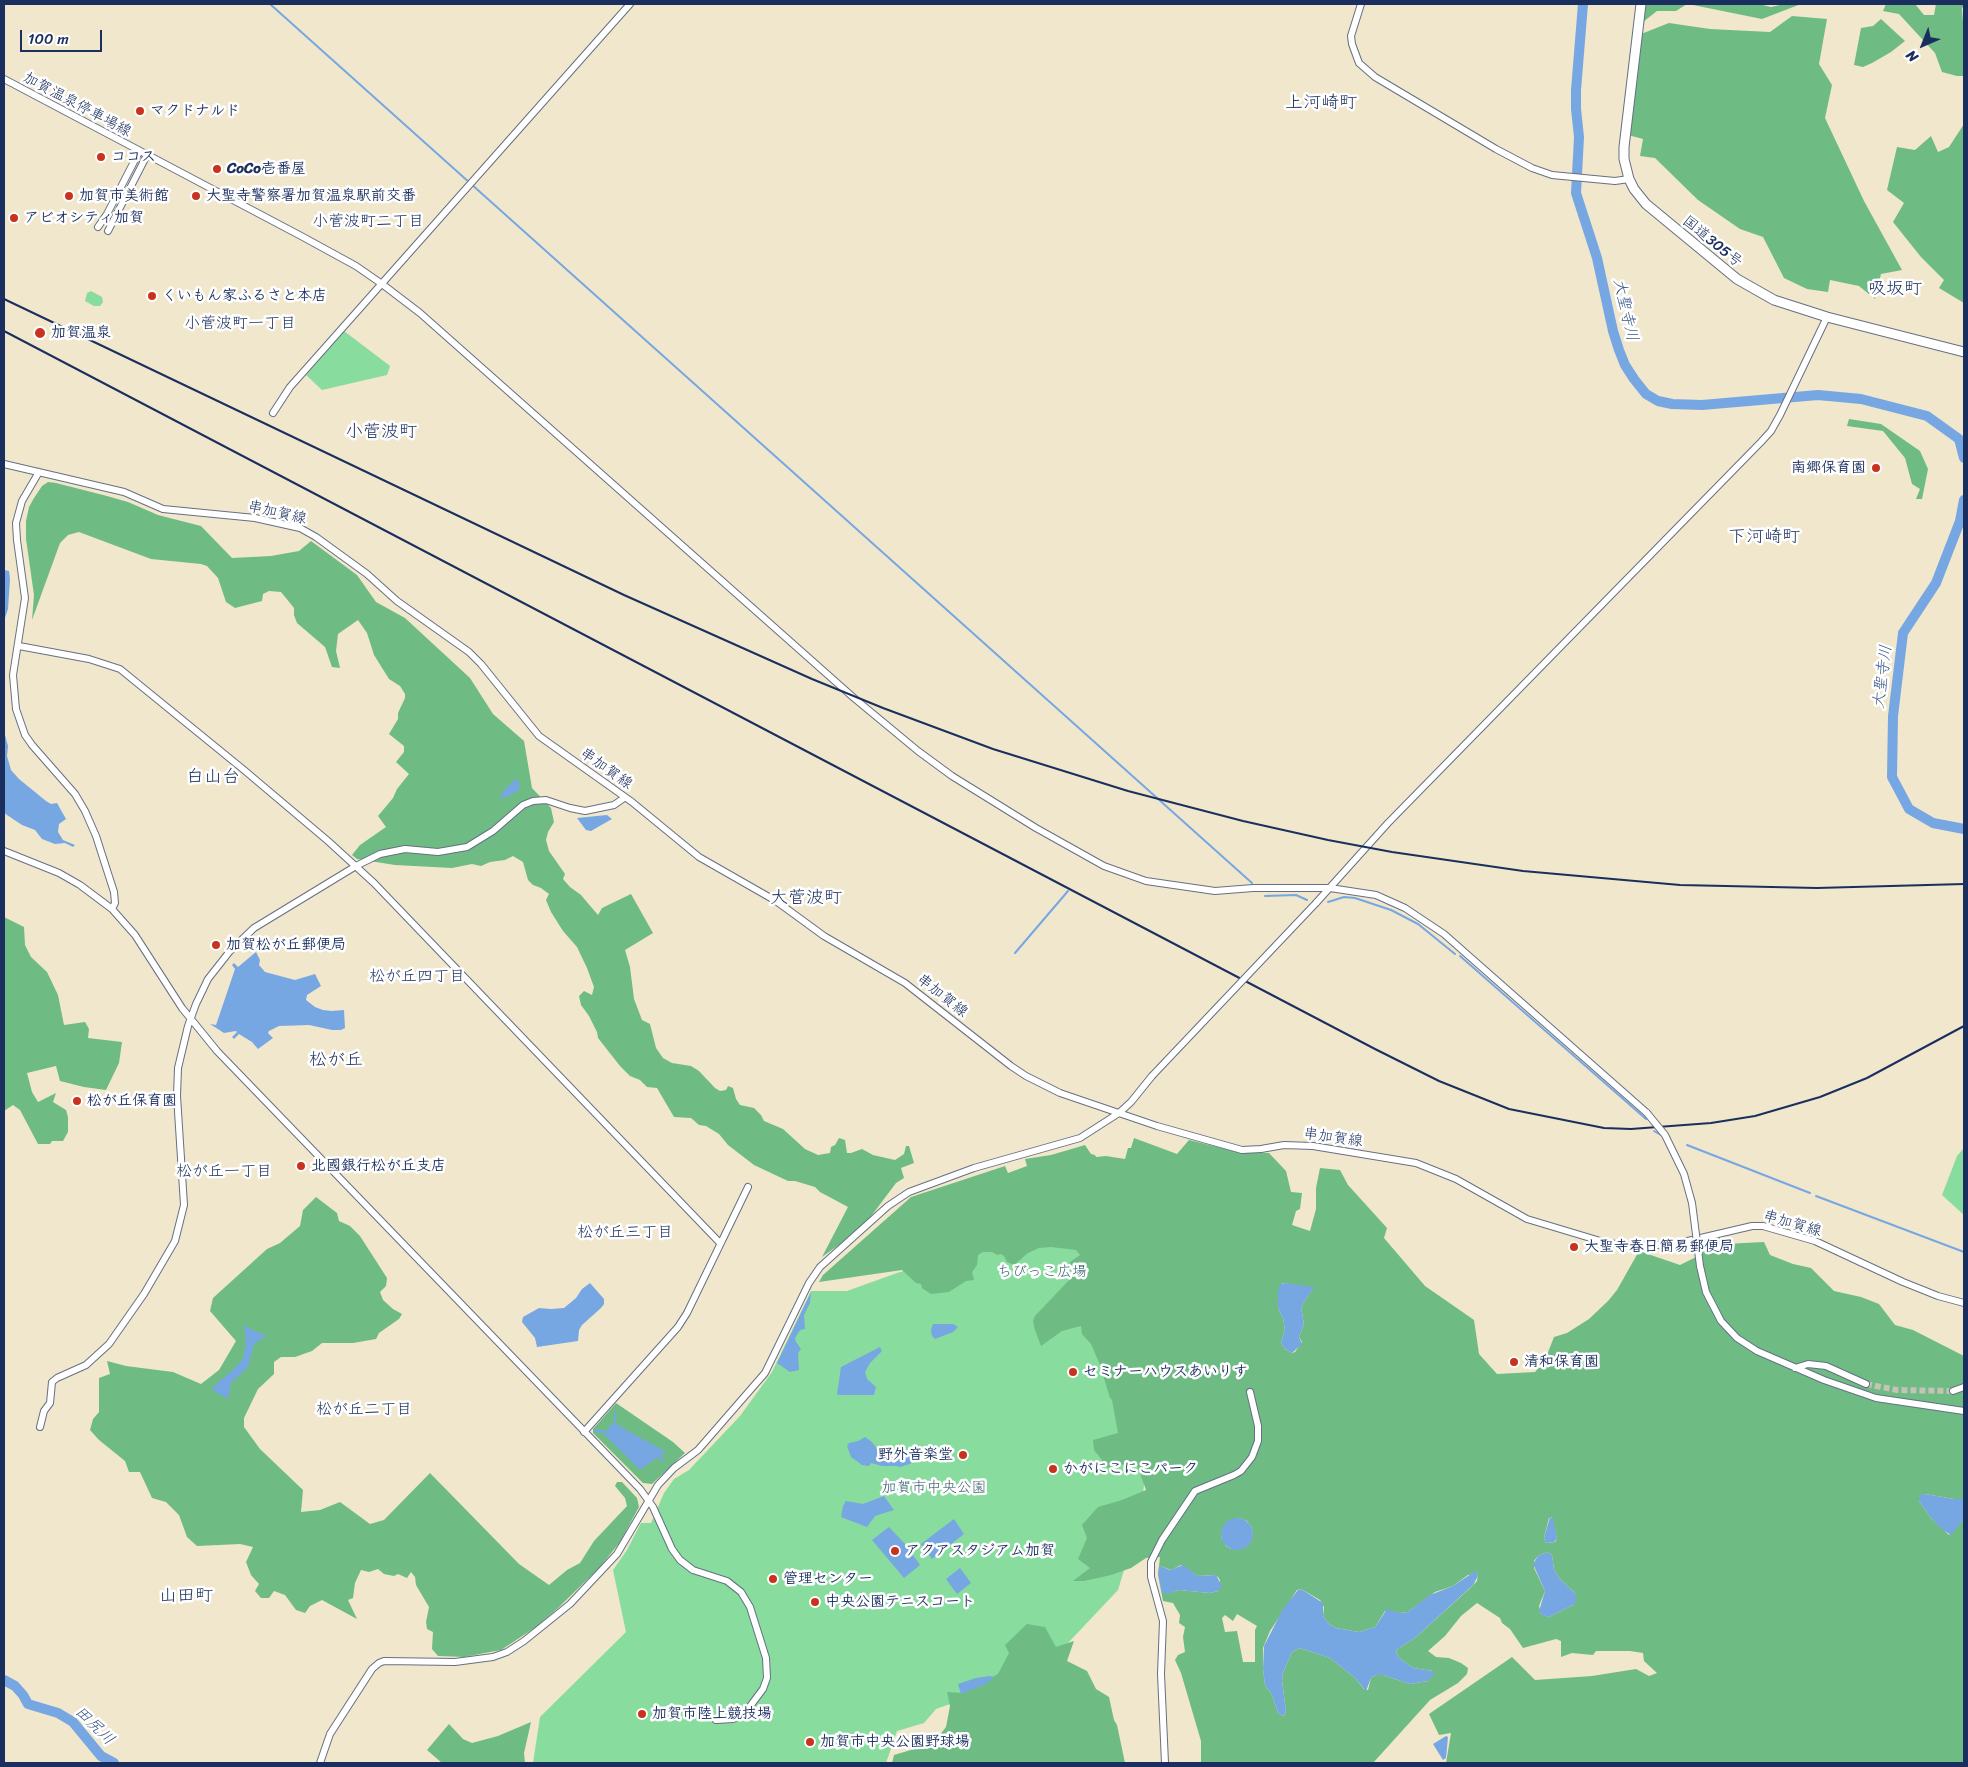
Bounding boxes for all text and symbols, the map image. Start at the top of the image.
scale bar [22,20,105,52]
north arrow [1898,20,1948,70]
text: 100 m [28,26,69,52]
text: N [1900,44,1924,69]
street label: 加賀温泉停車場線 [20,69,134,141]
district label: 上河崎町 [1285,92,1357,114]
place label: マクドナルド [150,102,240,120]
marker: マクドナルド [134,105,146,117]
place label: ココス [111,148,156,166]
marker: ココス [95,151,107,163]
place label: CoCo壱番屋 [227,160,306,178]
marker: CoCo壱番屋 [211,163,223,175]
place label: 加賀市美術館 [79,187,169,205]
place label: 大聖寺警察署加賀温泉駅前交番 [206,187,416,205]
marker: 加賀市美術館 [63,190,75,202]
marker: 大聖寺警察署加賀温泉駅前交番 [190,190,202,202]
place label: アビオシティ加賀 [24,209,144,227]
marker: アビオシティ加賀 [8,212,20,224]
district label: 小菅波町二丁目 [312,212,424,232]
street label: 国道305号 [1678,212,1746,272]
water label: 大聖寺川 [1608,277,1642,343]
district label: 吸坂町 [1868,278,1922,300]
place label: くいもん家ふるさと本店 [162,287,327,305]
marker: くいもん家ふるさと本店 [146,290,158,302]
district label: 小菅波町一丁目 [184,314,296,334]
place label: 加賀温泉 [51,324,111,342]
marker: 加賀温泉 [33,326,47,340]
district label: 小菅波町 [345,421,417,443]
place label: 南郷保育園 [1791,459,1866,477]
marker: 南郷保育園 [1870,462,1882,474]
street label: 串加賀線 [246,497,308,529]
district label: 下河崎町 [1728,526,1800,548]
water label: 大聖寺川 [1870,644,1896,710]
street label: 串加賀線 [576,744,636,794]
district label: 白山台 [186,766,240,788]
district label: 大菅波町 [770,887,842,909]
place label: 加賀松が丘郵便局 [226,936,346,954]
marker: 加賀松が丘郵便局 [210,939,222,951]
district label: 松が丘四丁目 [369,967,465,987]
street label: 串加賀線 [913,970,971,1022]
district label: 松が丘 [309,1049,363,1071]
place label: 松が丘保育園 [87,1092,177,1110]
marker: 松が丘保育園 [71,1095,83,1107]
street label: 串加賀線 [1302,1125,1364,1151]
place label: 北國銀行松が丘支店 [311,1157,446,1175]
marker: 北國銀行松が丘支店 [295,1160,307,1172]
district label: 松が丘一丁目 [176,1162,272,1182]
street label: 串加賀線 [1761,1207,1823,1241]
district label: 松が丘三丁目 [577,1223,673,1243]
place label: 大聖寺春日簡易郵便局 [1584,1238,1734,1256]
marker: 大聖寺春日簡易郵便局 [1568,1241,1580,1253]
park label: ちびっこ広場 [997,1263,1087,1281]
place label: 清和保育園 [1524,1353,1599,1371]
marker: 清和保育園 [1508,1356,1520,1368]
place label: セミナーハウスあいりす [1083,1363,1248,1381]
marker: セミナーハウスあいりす [1067,1366,1079,1378]
district label: 松が丘二丁目 [316,1400,412,1420]
place label: 野外音楽堂 [878,1446,953,1464]
marker: 野外音楽堂 [957,1449,969,1461]
place label: かがにこにこパーク [1063,1460,1198,1478]
marker: かがにこにこパーク [1047,1463,1059,1475]
park label: 加賀市中央公園 [882,1479,986,1497]
place label: アクアスタジアム加賀 [905,1542,1055,1560]
marker: アクアスタジアム加賀 [889,1545,901,1557]
place label: 管理センター [783,1570,873,1588]
marker: 管理センター [767,1573,779,1585]
district label: 山田町 [159,1585,213,1607]
place label: 中央公園テニスコート [825,1593,975,1611]
marker: 中央公園テニスコート [809,1596,821,1608]
water label: 田尻川 [70,1702,118,1750]
place label: 加賀市陸上競技場 [652,1705,772,1723]
marker: 加賀市陸上競技場 [636,1708,648,1720]
place label: 加賀市中央公園野球場 [820,1733,970,1751]
marker: 加賀市中央公園野球場 [804,1736,816,1748]

